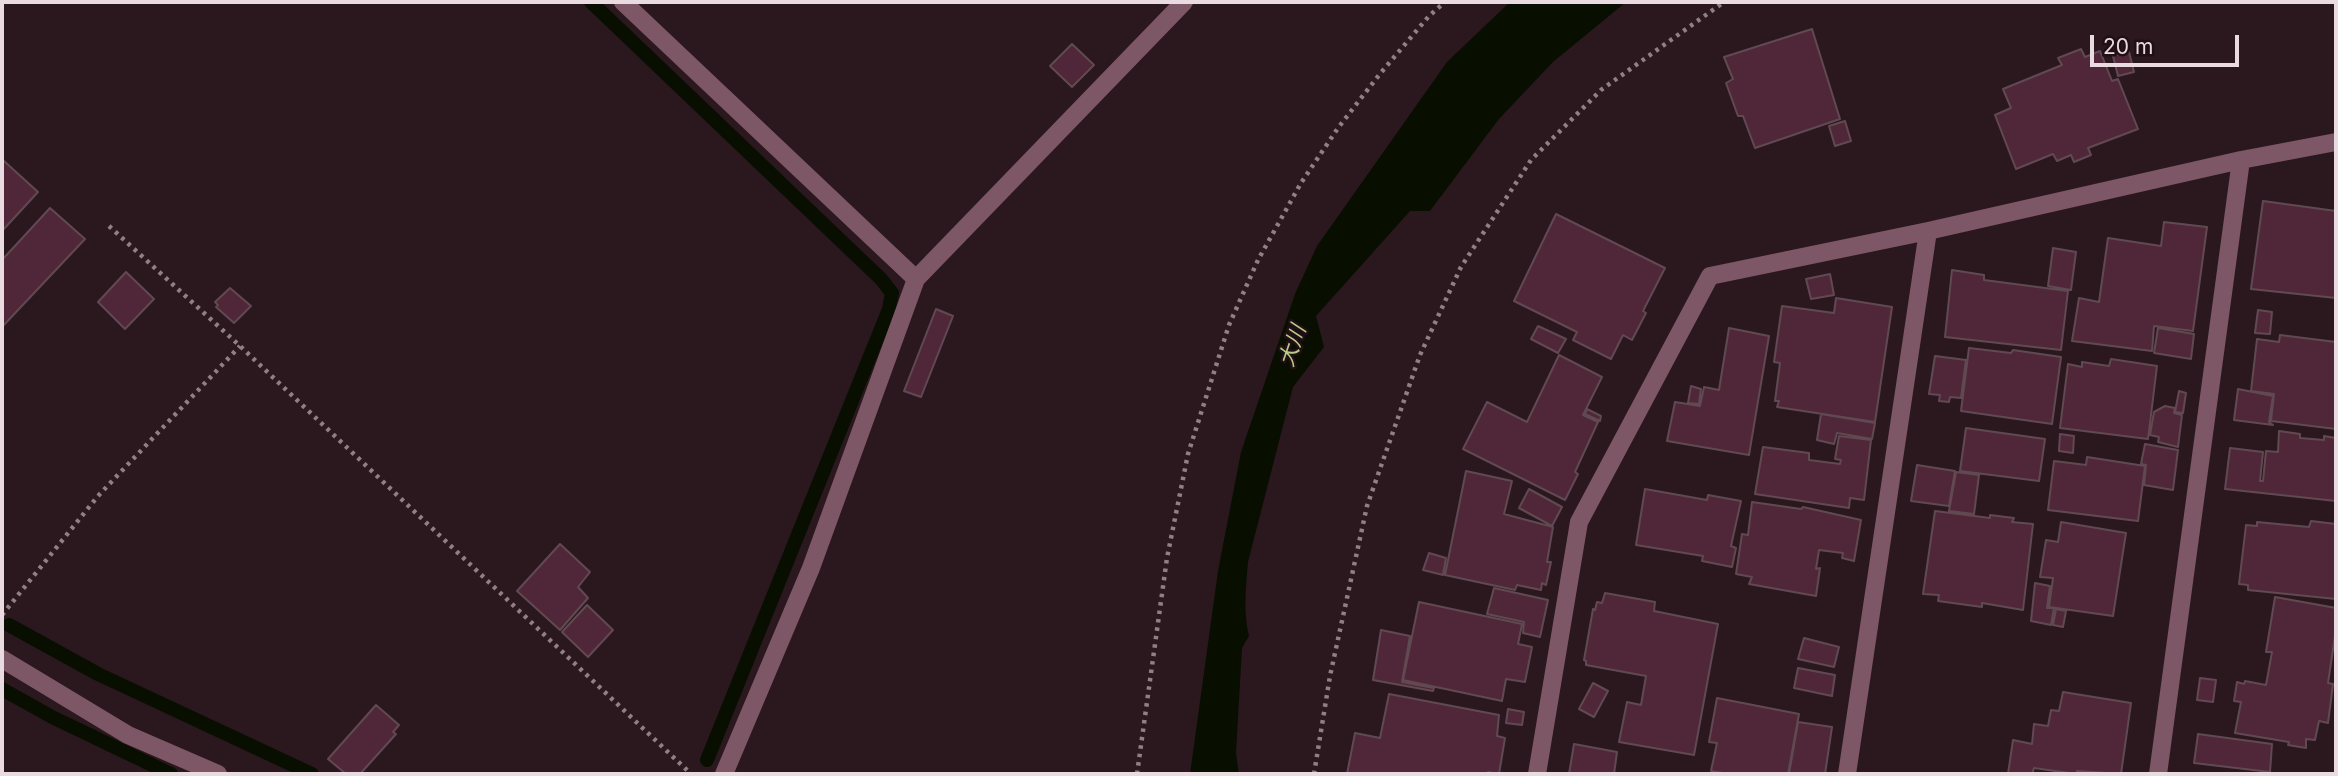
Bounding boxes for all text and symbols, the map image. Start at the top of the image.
scale bar [2093,21,2242,65]
text: 20 m [2103,34,2153,59]
water label: 大川 [1274,322,1312,370]

